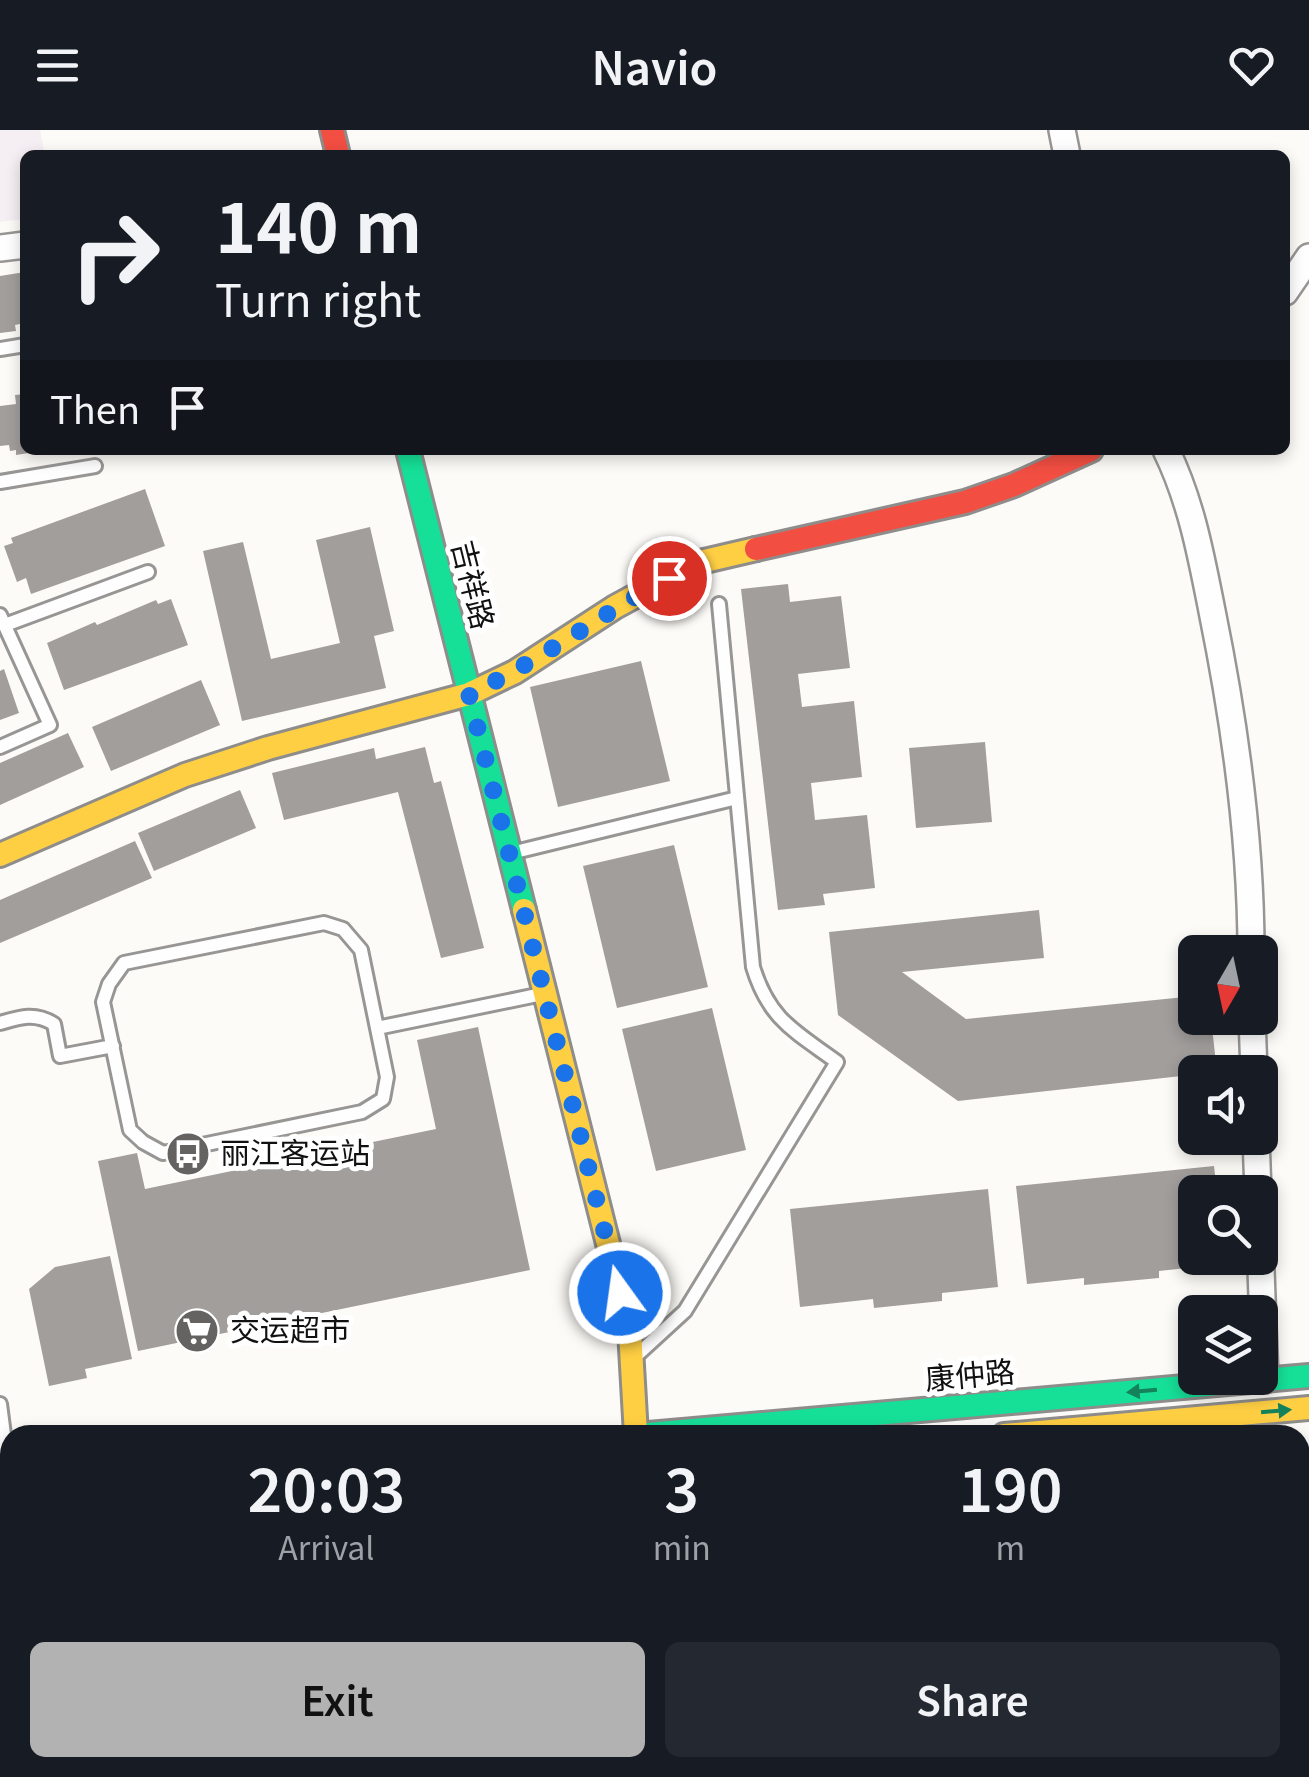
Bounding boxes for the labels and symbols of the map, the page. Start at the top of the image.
street label: 吉祥路 [443,535,507,633]
pin [627,536,712,621]
north arrow [1178,935,1278,1035]
place label: 丽江客运站 [220,1129,370,1173]
bus stop icon: 丽江客运站 [165,1131,211,1177]
position arrow [568,1241,672,1345]
place label: 交运超市 [230,1306,350,1350]
supermarket icon: 交运超市 [174,1308,220,1354]
street label: 康仲路 [923,1347,1016,1399]
one-way arrow [1126,1383,1158,1399]
one-way arrow [1260,1403,1292,1419]

